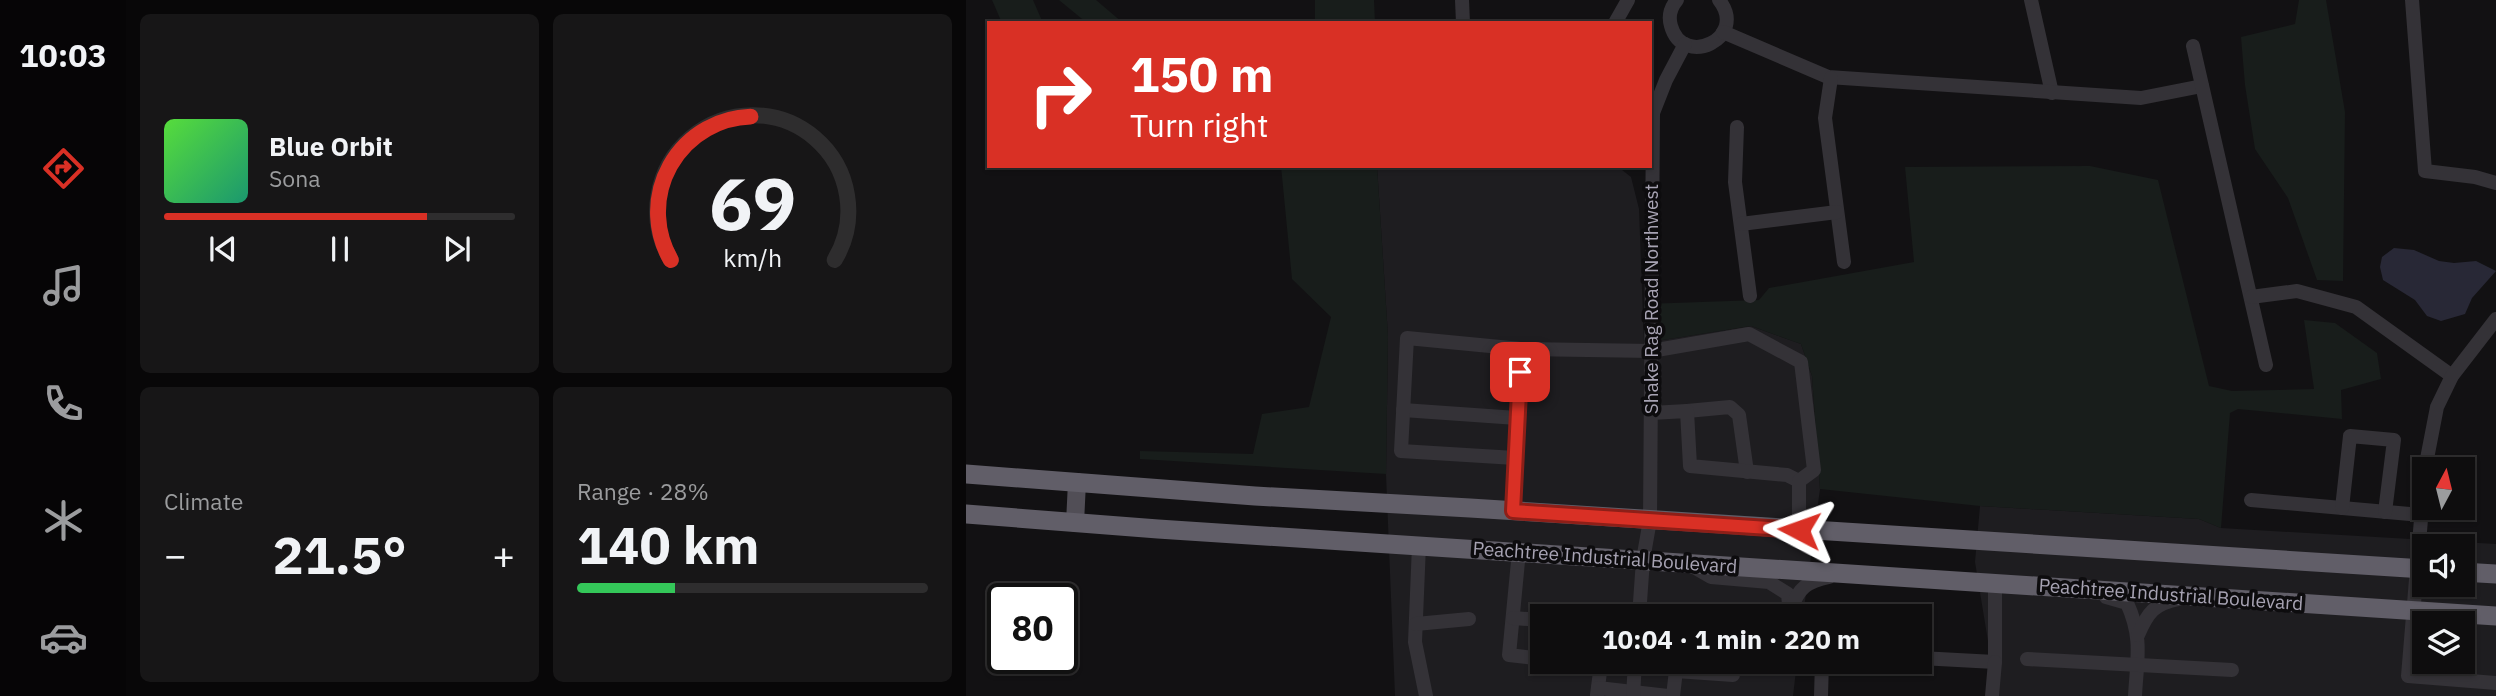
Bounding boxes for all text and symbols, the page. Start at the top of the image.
text: 10:03 [19,34,107,76]
text: 150 m [1130,42,1274,105]
icon: right [1015,49,1106,140]
text: Turn right [1130,104,1268,146]
text: Blue Orbit [269,129,393,163]
icon: directions [39,144,88,193]
text: 69 [709,155,796,250]
text: Sona [269,163,321,193]
street label: Shake Rag Road Northwest [1639,184,1663,414]
icon: previous [204,230,242,268]
icon: pause [321,230,359,268]
icon: next [438,230,476,268]
text: km/h [723,241,782,274]
icon: music [39,261,88,310]
pin [1490,342,1550,402]
icon: arrive [1501,353,1539,391]
icon: phone [39,379,88,428]
north arrow [2412,457,2474,520]
map controls [2412,457,2475,674]
text: Range · 28% [577,476,709,506]
text: Climate [164,486,243,516]
position arrow [1762,493,1836,567]
icon: climate [39,496,88,545]
text: 140 km [577,511,759,578]
text: 21.5° [272,521,407,588]
text: − [164,530,187,579]
text: + [492,530,515,579]
button: sound [2412,534,2475,597]
street label: Peachtree Industrial Boulevard [1472,536,1738,578]
street label: Peachtree Industrial Boulevard [2038,573,2304,615]
speed limit sign: 80 [987,583,1078,674]
button: layers [2412,611,2475,674]
icon: car [39,613,88,662]
text: 10:04 · 1 min · 220 m [1602,622,1860,656]

